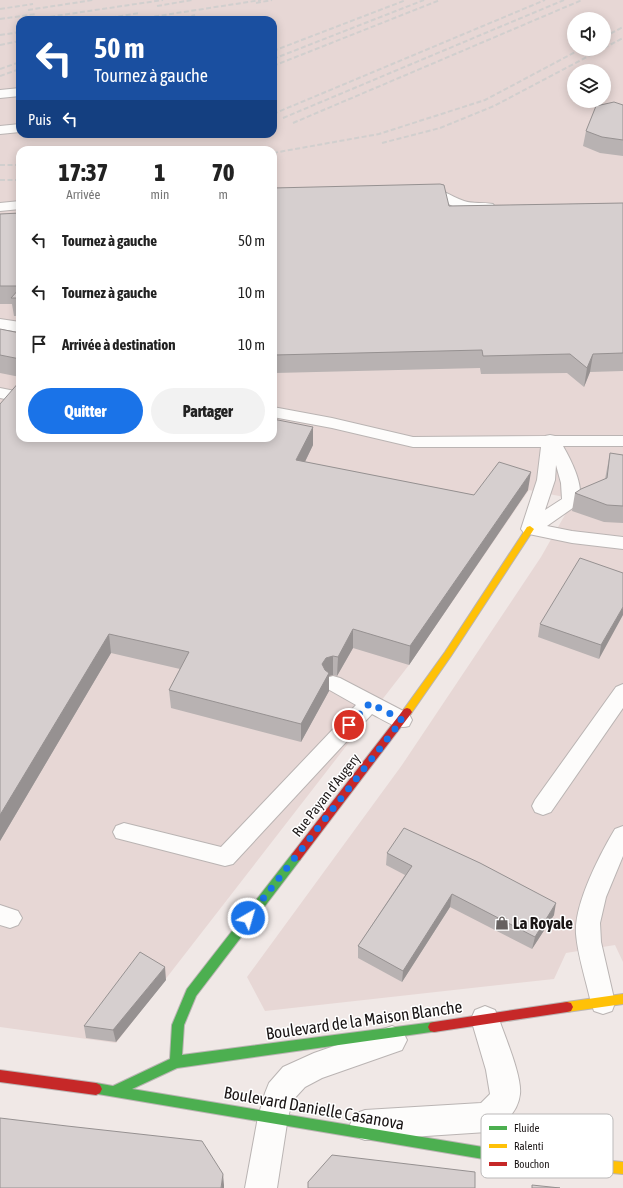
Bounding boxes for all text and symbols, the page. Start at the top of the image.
map controls [567,12,611,108]
button: sound [567,12,611,56]
icon: left [28,32,80,84]
text: 50 m [94,32,144,64]
button: layers [567,64,611,108]
text: Tournez à gauche [94,65,208,86]
icon: left [59,108,81,130]
text: Puis [28,111,51,128]
text: 17:37 [59,159,108,186]
text: 1 [154,159,166,186]
text: 70 [212,159,234,186]
text: Arrivée [66,187,100,202]
text: min [151,187,169,202]
text: m [218,187,228,202]
icon: left [28,229,50,251]
text: Tournez à gauche [62,232,157,249]
text: 50 m [238,232,265,249]
icon: left [28,281,50,303]
text: Tournez à gauche [62,284,157,301]
text: 10 m [238,284,265,301]
icon: arrive [28,333,50,355]
text: Arrivée à destination [62,336,176,353]
text: 10 m [238,336,265,353]
button: Quitter [28,388,143,434]
button: Partager [151,388,265,434]
pin [332,708,366,742]
icon: arrive [338,714,360,736]
street label: Rue Payan d'Augery [289,750,363,840]
position arrow [227,897,269,939]
place label: La Royale [513,913,573,933]
shop icon: La Royale [494,915,510,931]
street label: Boulevard de la Maison Blanche [265,996,464,1044]
street label: Boulevard Danielle Casanova [222,1082,406,1134]
legend [481,1114,613,1178]
text: Fluide [514,1122,539,1134]
text: Ralenti [514,1140,543,1152]
text: Bouchon [514,1158,550,1170]

